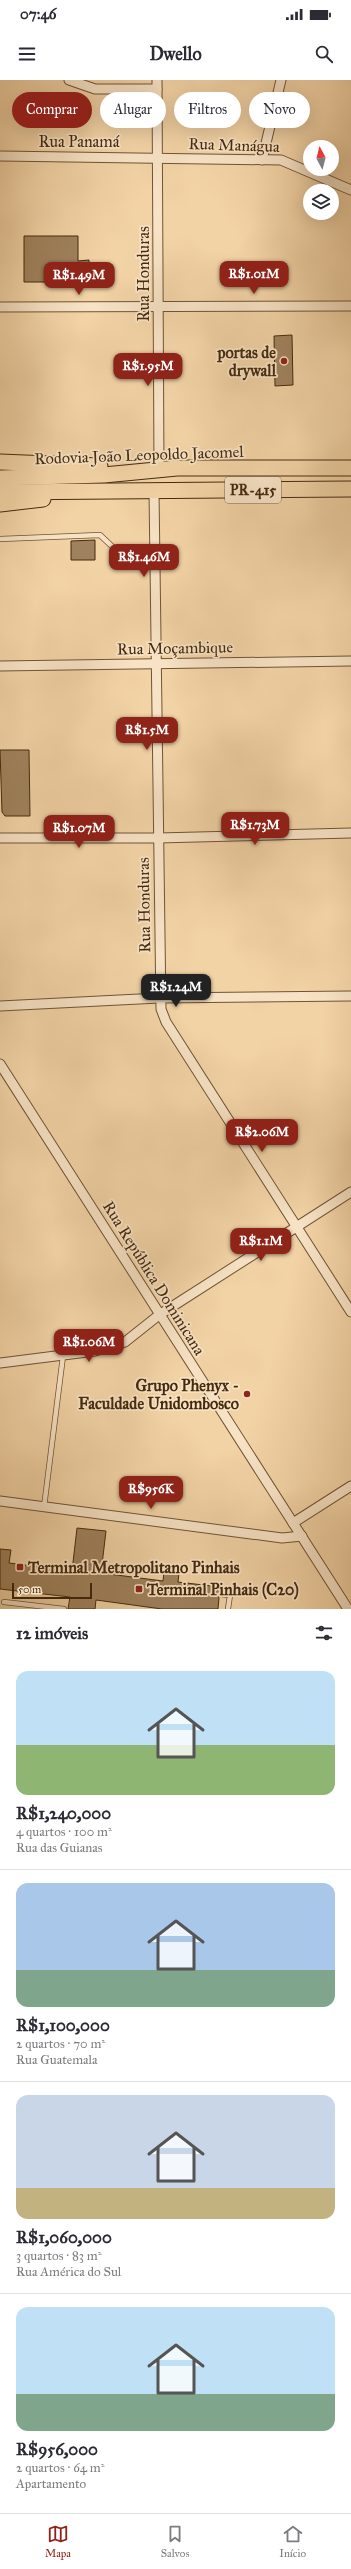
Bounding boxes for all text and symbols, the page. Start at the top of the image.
text: 07:46 [20,5,57,23]
icon: menu [16,43,38,65]
text: Dwello [149,43,202,65]
icon: search [313,43,335,65]
chip: Comprar [12,92,92,128]
chip: Alugar [100,92,166,128]
chip: Filtros [174,92,241,128]
chip: Novo [249,92,310,128]
street label: Rua Panamá [38,132,120,151]
street label: Rua Manágua [188,134,280,157]
north arrow [303,140,339,176]
map controls [303,140,339,220]
button: layers [303,184,339,220]
street label: Rua Honduras [134,226,153,322]
pin: R$1.01M [217,261,291,295]
pin: R$1.49M [42,262,116,296]
text: R$1.01M [229,266,279,282]
text: R$1.49M [53,267,105,283]
place label: portas de drywall [216,343,277,381]
pin: R$1.95M [111,353,185,387]
marker: portas de drywall [279,356,289,366]
text: R$1.95M [122,358,174,374]
street label: Rodovia João Leopoldo Jacomel [34,442,245,469]
road number: PR-415 [225,477,281,503]
pin: R$1.46M [107,544,181,578]
text: R$1.46M [118,549,170,565]
street label: Rua Moçambique [117,637,234,660]
pin: R$1.5M [114,717,180,751]
text: R$1.5M [125,722,169,738]
pin: R$1.73M [218,812,292,846]
pin: R$1.07M [42,815,116,849]
text: R$1.73M [230,817,280,833]
text: R$1.07M [53,820,105,836]
street label: Rua Honduras [134,857,154,953]
pin: R$1.24M [139,974,213,1008]
text: R$1.24M [150,979,202,995]
pin: R$2.06M [225,1119,299,1153]
text: R$2.06M [235,1124,289,1140]
street label: Rua República Dominicana [99,1197,209,1359]
pin: R$1.1M [228,1228,294,1262]
text: R$1.1M [239,1233,283,1249]
pin: R$1.06M [52,1329,126,1363]
text: R$1.06M [63,1334,115,1350]
place label: Grupo Phenyx - Faculdade Unidombosco [78,1376,239,1413]
marker: Grupo Phenyx - Faculdade Unidombosco [242,1389,252,1399]
pin: R$956K [118,1476,184,1510]
text: R$956K [128,1481,174,1497]
place label: Terminal Metropolitano Pinhais [27,1558,240,1578]
marker: Terminal Metropolitano Pinhais [15,1562,25,1572]
place label: Terminal Pinhais (C20) [146,1580,299,1600]
scale bar [12,1581,92,1600]
text: 50 m [18,1583,41,1596]
marker: Terminal Pinhais (C20) [134,1584,144,1594]
icon: filters [313,1622,335,1644]
text: 12 imóveis [16,1623,88,1644]
icon: home [140,1697,212,1769]
text: R$1,240,000 [16,1803,111,1824]
text: 4 quartos · 100 m² [16,1824,112,1840]
text: Rua das Guianas [16,1840,103,1856]
icon: home [140,1909,212,1981]
text: R$1,100,000 [16,2015,110,2036]
text: 2 quartos · 70 m² [16,2036,105,2052]
text: Rua Guatemala [16,2052,98,2068]
icon: home [140,2121,212,2193]
text: R$1,060,000 [16,2227,112,2248]
text: 3 quartos · 83 m² [16,2248,102,2264]
text: Rua América do Sul [16,2264,121,2280]
icon: home [140,2333,212,2405]
text: R$956,000 [16,2439,98,2460]
text: 2 quartos · 64 m² [16,2460,105,2476]
text: Apartamento [16,2476,86,2492]
tab: Mapa [45,2523,71,2560]
tab: Salvos [161,2523,189,2560]
tab: Início [279,2523,306,2560]

